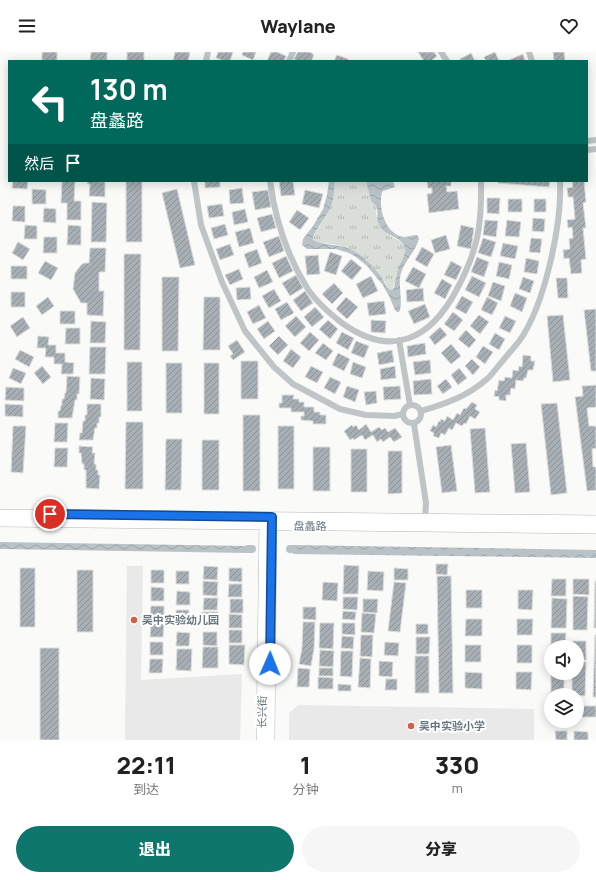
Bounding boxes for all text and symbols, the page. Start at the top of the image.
text: Waylane [260,14,336,38]
icon: menu [16,15,38,37]
icon: heart [558,15,580,37]
text: 130 m [90,70,168,108]
icon: left [24,76,76,128]
text: 盘蠡路 [90,108,144,132]
icon: arrive [62,152,84,174]
text: 然后 [24,153,54,174]
pin [33,497,67,531]
icon: arrive [39,503,61,525]
street label: 盘蠡路 [293,518,327,533]
place label: 吴中实验幼儿园 [142,612,219,627]
marker: 吴中实验幼儿园 [129,615,139,625]
map controls [544,640,584,728]
button: sound [544,640,584,680]
position arrow [249,643,291,685]
button: layers [544,688,584,728]
street label: 长兴街 [254,695,269,729]
place label: 吴中实验小学 [419,718,485,733]
marker: 吴中实验小学 [406,721,416,731]
text: 22:11 [117,748,176,781]
text: 1 [300,748,311,781]
text: 330 [435,748,479,781]
text: m [452,779,463,797]
text: 到达 [133,780,159,798]
text: 分钟 [292,780,318,798]
button: 退出 [16,826,294,872]
button: 分享 [302,826,580,872]

